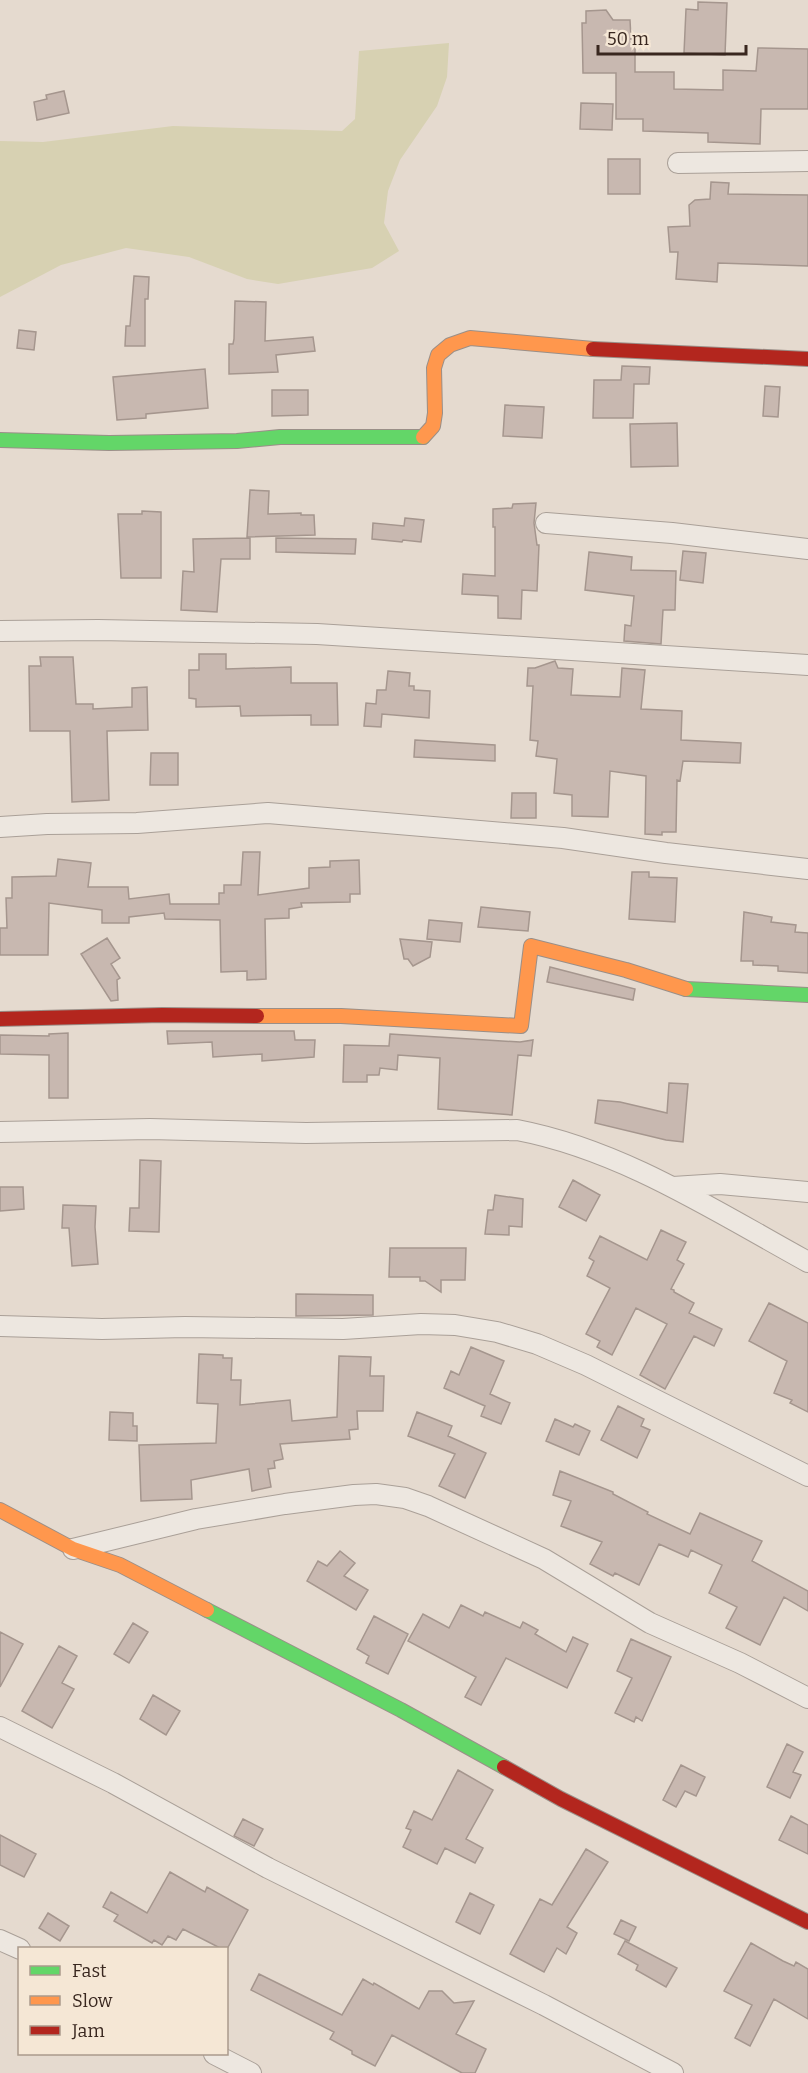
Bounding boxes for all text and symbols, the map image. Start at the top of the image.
scale bar [598,18,746,56]
text: 50 m [607,28,649,50]
legend [18,1947,228,2055]
text: Fast [72,1960,107,1982]
text: Slow [72,1990,113,2012]
text: Jam [71,2020,105,2042]

